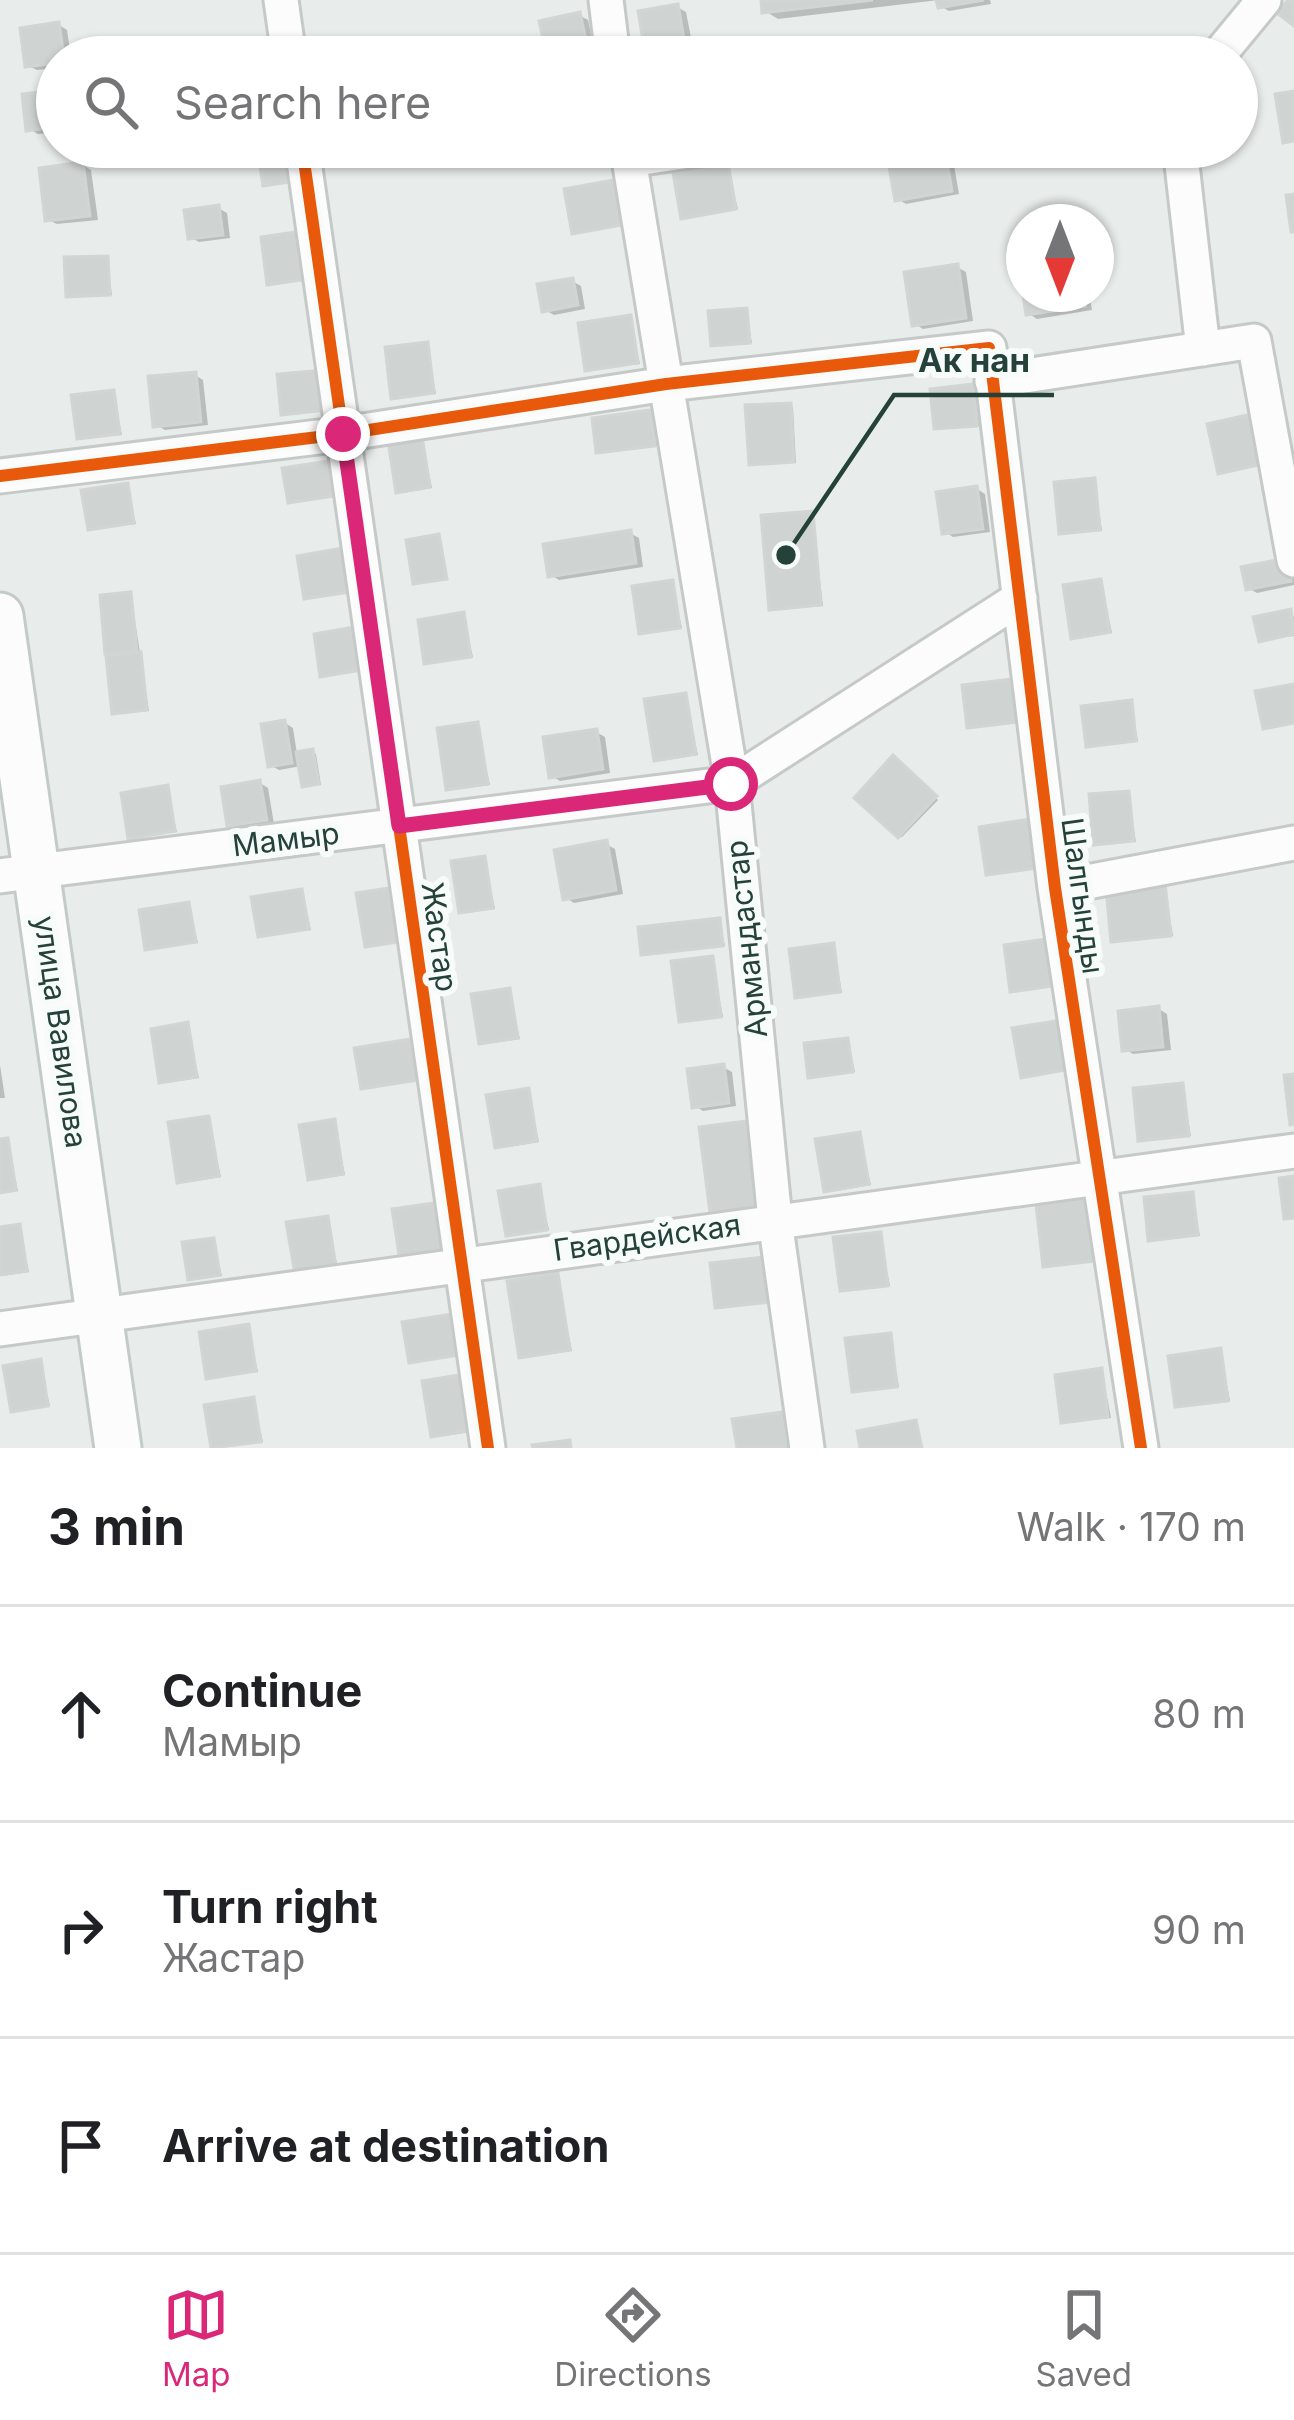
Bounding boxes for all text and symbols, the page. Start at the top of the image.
search box [36,36,1258,168]
icon: search [78,69,144,135]
text: Search here [174,75,431,130]
north arrow [1006,204,1114,312]
callout: Ак нан [894,326,1054,395]
text: Ак нан [918,340,1030,380]
route end [316,407,370,461]
route start [704,757,758,811]
street label: Мамыр [230,815,341,863]
street label: Шалгынды [1054,816,1112,976]
street label: Армандастар [718,838,774,1040]
street label: Жастар [414,880,465,994]
street label: улица Вавилова [27,914,95,1150]
street label: Гвардейская [551,1206,743,1268]
text: 3 min [48,1496,185,1557]
text: Walk · 170 m [1017,1503,1246,1550]
text: Continue [162,1663,362,1718]
icon: ahead [48,1681,114,1747]
text: 80 m [1152,1690,1246,1737]
text: Мамыр [162,1718,302,1765]
text: Turn right [162,1879,378,1934]
icon: right [48,1897,114,1963]
text: 90 m [1152,1906,1246,1953]
text: Жастар [162,1934,305,1981]
icon: arrive [48,2113,114,2179]
text: Arrive at destination [162,2118,609,2173]
tab: Map [162,2282,230,2394]
tab: Directions [554,2282,712,2394]
tab: Saved [1035,2282,1132,2394]

